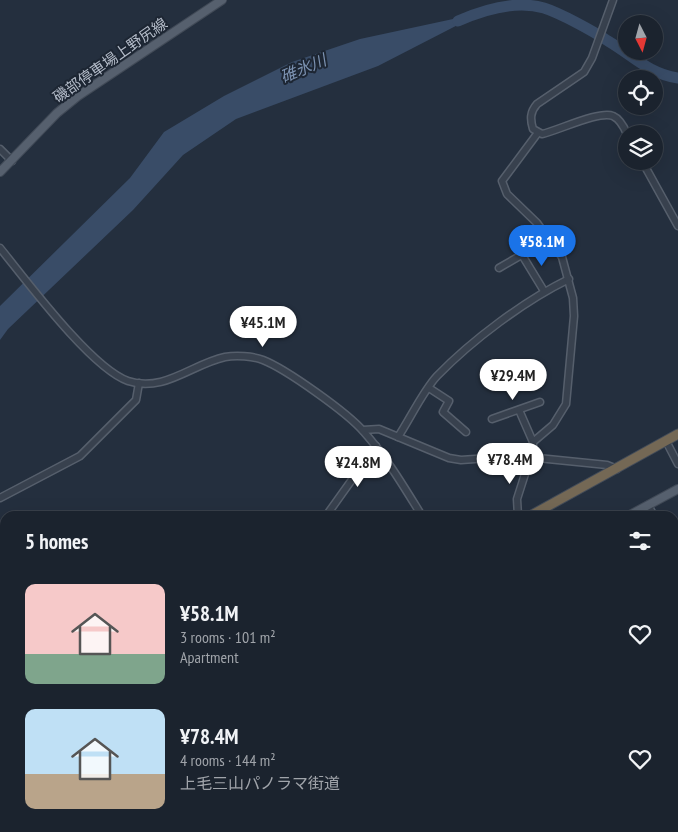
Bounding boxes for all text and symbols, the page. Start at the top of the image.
street label: 磯部停車場上野尻線 [49,13,171,107]
north arrow [618,15,662,60]
map controls [618,15,663,170]
water label: 碓氷川 [277,49,331,87]
button: locate [618,70,663,115]
button: layers [618,125,663,170]
pin: ¥58.1M [501,224,583,267]
text: ¥58.1M [520,231,564,251]
pin: ¥45.1M [222,306,304,348]
text: ¥45.1M [241,312,285,332]
pin: ¥29.4M [472,358,554,401]
text: ¥29.4M [491,365,535,385]
pin: ¥78.4M [469,442,551,485]
pin: ¥24.8M [317,446,399,488]
text: ¥78.4M [488,449,532,469]
text: ¥24.8M [336,452,380,472]
icon: filters [626,527,654,555]
text: 5 homes [25,528,88,555]
text: ¥58.1M [180,600,239,627]
icon: home [65,604,125,664]
icon: heart [626,620,654,648]
text: 3 rooms · 101 m² [180,627,276,647]
text: Apartment [180,647,239,667]
text: ¥78.4M [180,723,239,750]
icon: home [65,729,125,789]
icon: heart [626,745,654,773]
text: 4 rooms · 144 m² [180,750,276,770]
text: 上毛三山パノラマ街道 [180,773,340,793]

